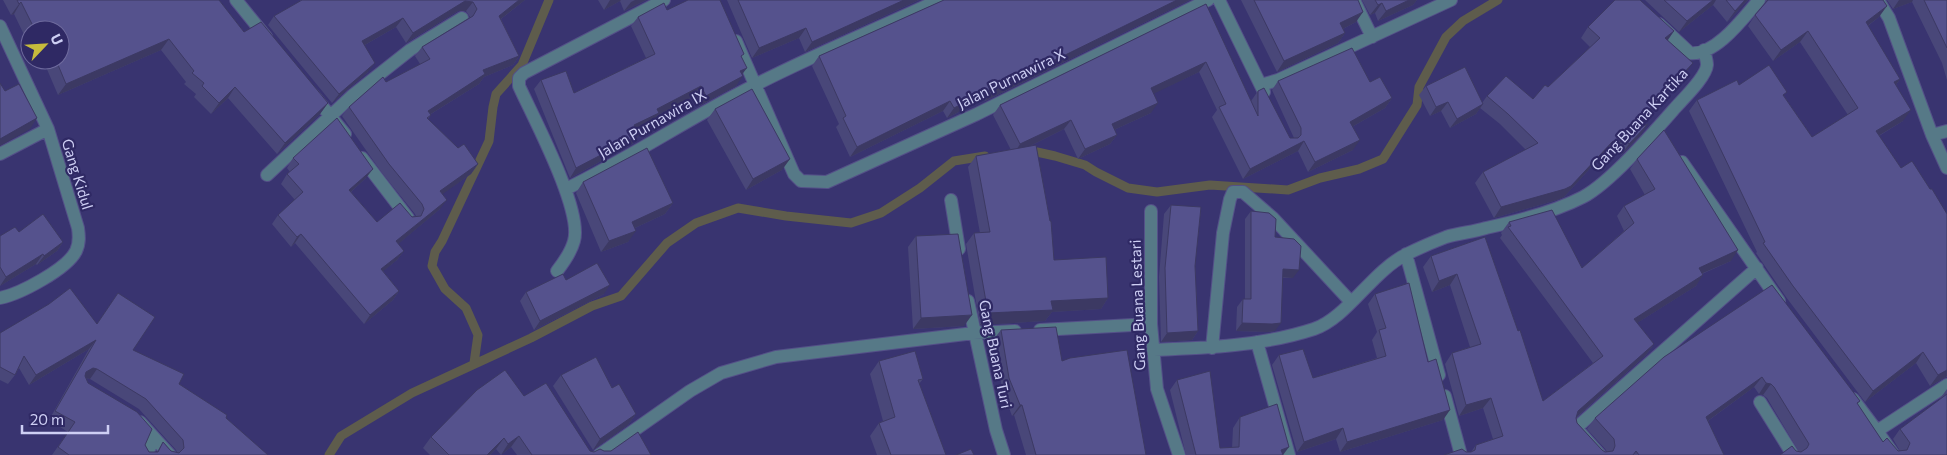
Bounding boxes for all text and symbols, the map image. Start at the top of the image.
north arrow [20,20,70,70]
text: U [47,31,67,48]
street label: Jalan Purnawira X [954,44,1068,112]
street label: Gang Buana Kartika [1587,64,1691,174]
street label: Jalan Purnawira IX [595,85,709,161]
street label: Gang Kidul [59,136,97,212]
street label: Gang Buana Lestari [1126,239,1148,371]
street label: Gang Buana Turi [976,298,1016,410]
scale bar [22,402,109,434]
text: 20 m [30,410,64,428]

